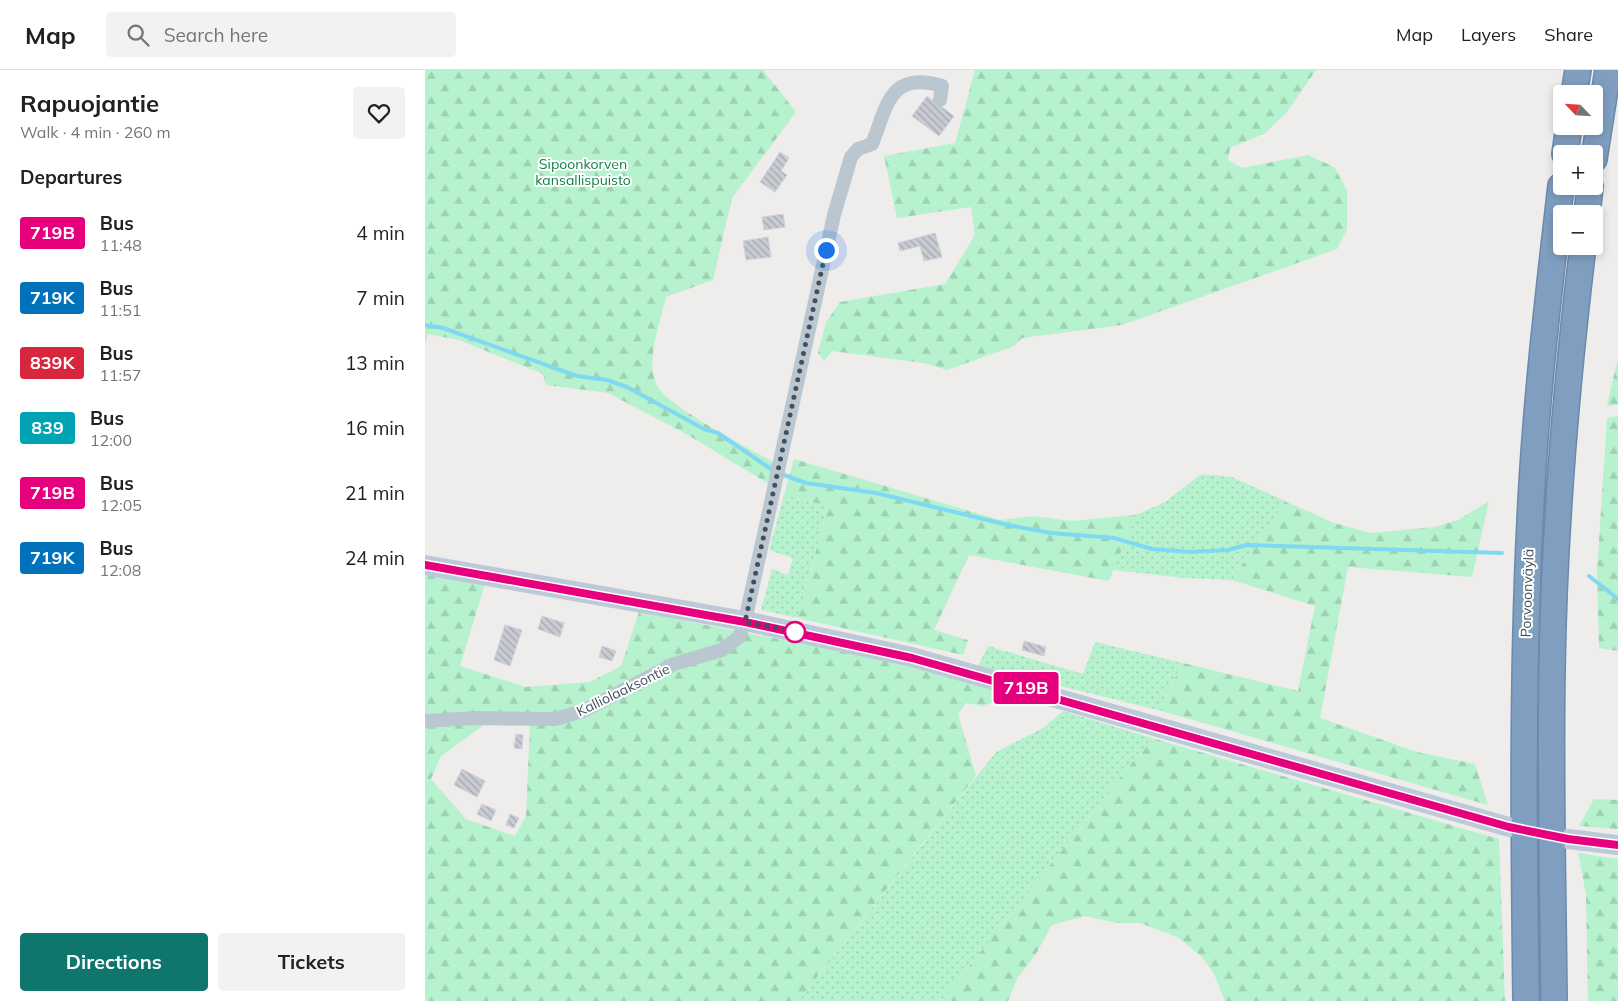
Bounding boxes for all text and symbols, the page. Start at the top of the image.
search box [106,12,456,57]
text: Map [25,20,76,50]
icon: search [124,21,152,49]
text: Search here [164,23,268,47]
text: Map [1396,23,1433,46]
text: Layers [1461,23,1516,46]
text: Share [1544,23,1593,46]
north arrow [1553,85,1603,135]
map controls [1553,85,1603,255]
button: heart [353,87,405,139]
text: Rapuojantie [20,88,159,118]
text: Walk · 4 min · 260 m [20,122,171,142]
button: + [1553,145,1603,195]
park label: Sipoonkorven kansallispuisto [535,155,631,189]
text: Departures [20,165,122,189]
button: − [1553,205,1603,255]
text: Bus [100,211,134,235]
text: 719B [30,221,75,244]
text: 4 min [356,221,405,245]
text: 11:48 [100,235,142,255]
your location [814,238,839,263]
text: Bus [99,276,133,300]
text: 719K [30,286,74,309]
text: 7 min [356,286,405,310]
text: 11:51 [99,300,141,320]
text: Bus [99,341,133,365]
text: 839K [30,351,74,374]
text: 13 min [345,351,405,375]
text: 11:57 [99,365,141,385]
text: Bus [90,406,124,430]
text: 839 [31,416,64,439]
text: 16 min [345,416,405,440]
text: 12:00 [90,430,132,450]
text: Bus [100,471,134,495]
text: 719B [30,481,75,504]
text: 21 min [345,481,405,505]
text: 12:05 [100,495,142,515]
text: Bus [99,536,133,560]
text: 719K [30,546,74,569]
text: 24 min [345,546,405,570]
street label: Porvoonväylä [1516,548,1538,638]
text: 12:08 [99,560,141,580]
unlabelled marker [784,621,806,643]
street label: Kalliolaaksontie [573,660,673,720]
line badge: 719B [991,672,1061,704]
text: 719B [1004,676,1048,699]
button: Directions [20,933,208,991]
button: Tickets [218,933,405,991]

